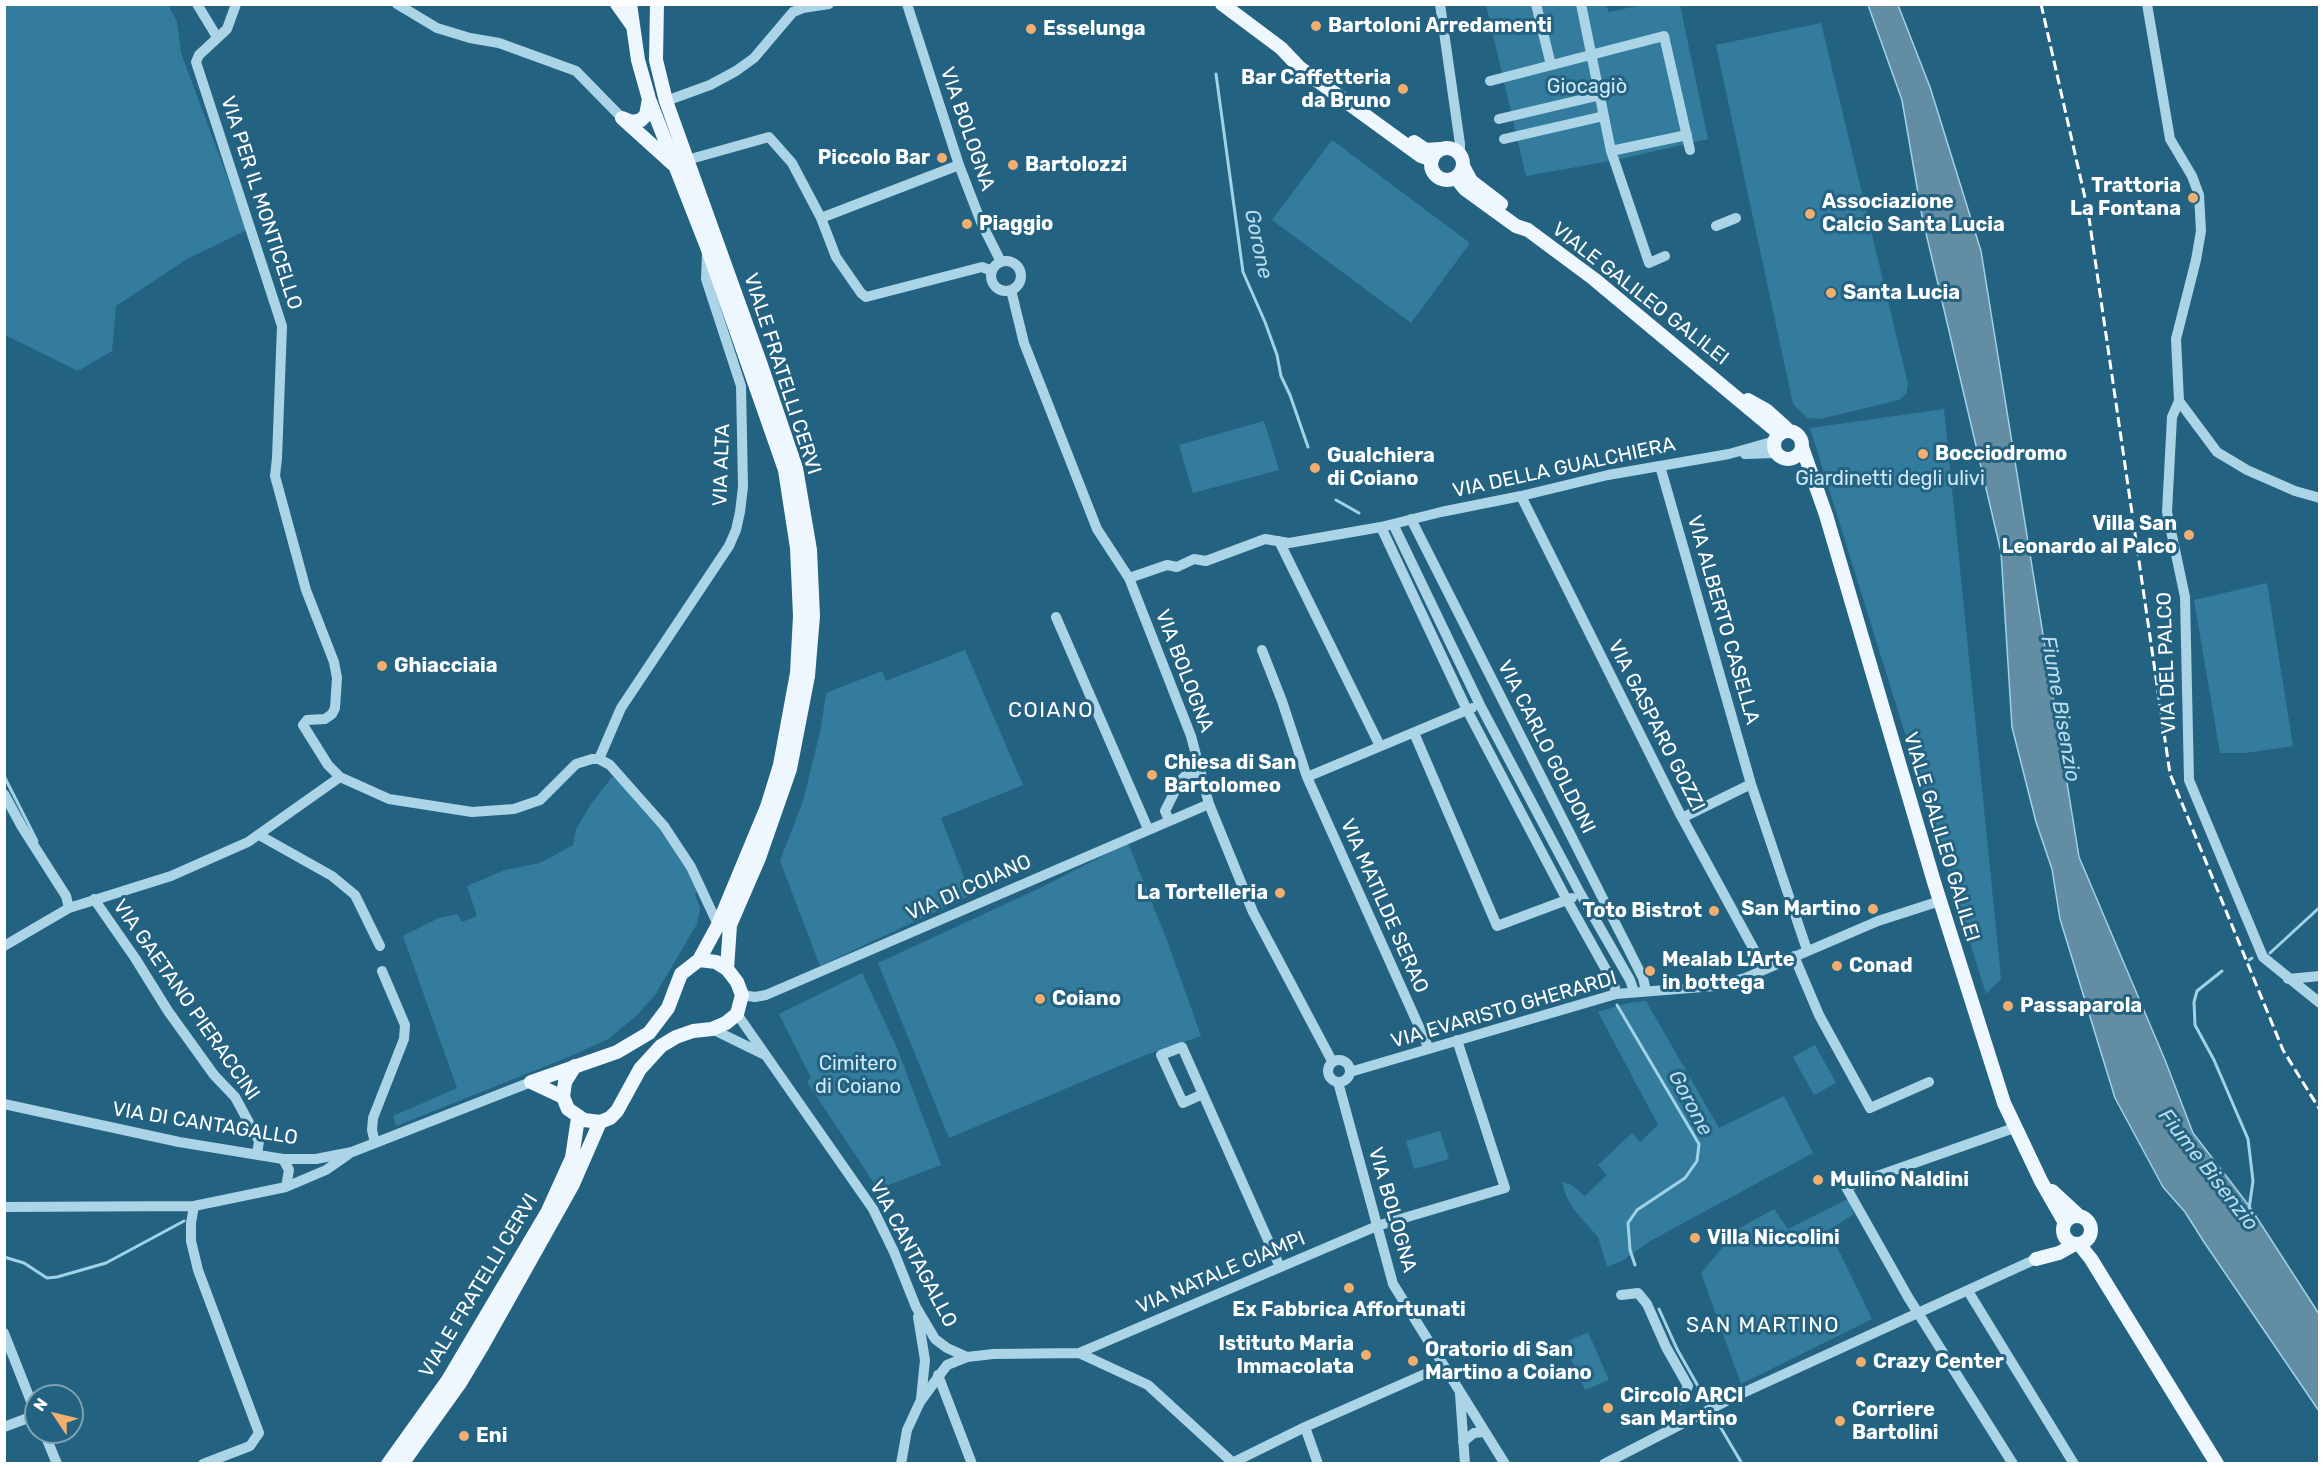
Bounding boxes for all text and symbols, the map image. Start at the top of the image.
place label: Bartoloni Arredamenti [1328,14,1552,38]
place label: Esselunga [1043,17,1146,41]
marker: Bartoloni Arredamenti [1309,19,1323,33]
marker: Esselunga [1024,22,1038,36]
street label: VIA BOLOGNA [935,64,999,194]
place label: Bar Caffetteria da Bruno [1241,66,1391,113]
park label: Giocagiò [1547,75,1627,99]
marker: Bar Caffetteria da Bruno [1396,82,1410,96]
street label: VIA PER IL MONTICELLO [215,93,307,313]
place label: Piccolo Bar [818,146,930,170]
marker: Piccolo Bar [935,151,949,165]
place label: Bartolozzi [1025,153,1127,177]
marker: Bartolozzi [1006,158,1020,172]
place label: Trattoria La Fontana [2070,174,2181,221]
place label: Associazione Calcio Santa Lucia [1822,190,2005,237]
marker: Trattoria La Fontana [2186,191,2200,205]
water label: Gorone [1238,207,1278,281]
marker: Associazione Calcio Santa Lucia [1803,207,1817,221]
place label: Piaggio [979,212,1053,236]
marker: Piaggio [960,217,974,231]
street label: VIALE GALILEO GALILEI [1547,218,1733,370]
street label: VIALE FRATELLI CERVI [738,270,826,478]
place label: Santa Lucia [1843,281,1960,305]
marker: Santa Lucia [1824,286,1838,300]
street label: VIA ALTA [709,423,735,507]
street label: VIA DELLA GUALCHIERA [1450,433,1678,503]
place label: Bocciodromo [1935,442,2067,466]
place label: Gualchiera di Coiano [1327,444,1435,491]
marker: Bocciodromo [1916,447,1930,461]
marker: Gualchiera di Coiano [1308,461,1322,475]
park label: Giardinetti degli ulivi [1795,467,1985,491]
place label: Villa San Leonardo al Palco [2002,512,2177,559]
street label: VIA ALBERTO CASELLA [1682,513,1764,727]
marker: Villa San Leonardo al Palco [2182,528,2196,542]
street label: VIA DEL PALCO [2153,591,2181,735]
street label: VIA BOLOGNA [1150,606,1218,736]
water label: Fiume Bisenzio [2035,634,2085,784]
street label: VIA GASPARO GOZZI [1602,636,1710,816]
place label: Ghiacciaia [394,654,498,678]
street label: VIA CARLO GOLDONI [1492,656,1600,838]
marker: Ghiacciaia [375,659,389,673]
district label: COIANO [1008,698,1094,724]
street label: VIALE GALILEO GALILEI [1898,729,1984,945]
place label: Chiesa di San Bartolomeo [1164,751,1296,798]
marker: Chiesa di San Bartolomeo [1145,768,1159,782]
street label: VIA MATILDE SERAO [1335,815,1433,997]
street label: VIA DI COIANO [903,850,1035,926]
place label: La Tortelleria [1137,881,1268,905]
marker: La Tortelleria [1273,886,1287,900]
street label: VIA GAETANO PIERACCINI [107,895,265,1105]
place label: San Martino [1741,897,1861,921]
place label: Toto Bistrot [1583,899,1702,923]
marker: San Martino [1866,902,1880,916]
marker: Toto Bistrot [1707,904,1721,918]
place label: Mealab L'Arte in bottega [1662,948,1795,995]
place label: Conad [1849,954,1913,978]
marker: Conad [1830,959,1844,973]
marker: Mealab L'Arte in bottega [1643,964,1657,978]
street label: VIA EVARISTO GHERARDI [1388,966,1620,1054]
place label: Coiano [1052,987,1121,1011]
marker: Coiano [1033,992,1047,1006]
place label: Passaparola [2020,994,2142,1018]
marker: Passaparola [2001,999,2015,1013]
park label: Cimitero di Coiano [815,1052,901,1099]
water label: Gorone [1662,1066,1718,1140]
street label: VIA DI CANTAGALLO [111,1097,299,1151]
water label: Fiume Bisenzio [2153,1104,2263,1236]
street label: VIA BOLOGNA [1363,1145,1421,1275]
place label: Mulino Naldini [1830,1168,1969,1192]
marker: Mulino Naldini [1811,1173,1825,1187]
street label: VIA CANTAGALLO [864,1176,962,1332]
street label: VIALE FRATELLI CERVI [415,1190,543,1382]
place label: Villa Niccolini [1707,1226,1840,1250]
street label: VIA NATALE CIAMPI [1133,1227,1309,1319]
marker: Villa Niccolini [1688,1231,1702,1245]
marker: Ex Fabbrica Affortunati [1342,1281,1356,1295]
place label: Ex Fabbrica Affortunati [1232,1298,1466,1322]
district label: SAN MARTINO [1686,1313,1840,1339]
place label: Istituto Maria Immacolata [1219,1332,1354,1379]
place label: Oratorio di San Martino a Coiano [1425,1338,1592,1385]
marker: Istituto Maria Immacolata [1359,1348,1373,1362]
place label: Crazy Center [1873,1350,2004,1374]
marker: Oratorio di San Martino a Coiano [1406,1354,1420,1368]
marker: Crazy Center [1854,1355,1868,1369]
north arrow [24,1384,84,1444]
place label: Circolo ARCI san Martino [1620,1384,1744,1431]
text: N [29,1394,52,1415]
place label: Corriere Bartolini [1852,1398,1939,1445]
marker: Circolo ARCI san Martino [1601,1401,1615,1415]
marker: Corriere Bartolini [1833,1414,1847,1428]
place label: Eni [476,1424,507,1448]
marker: Eni [457,1429,471,1443]

